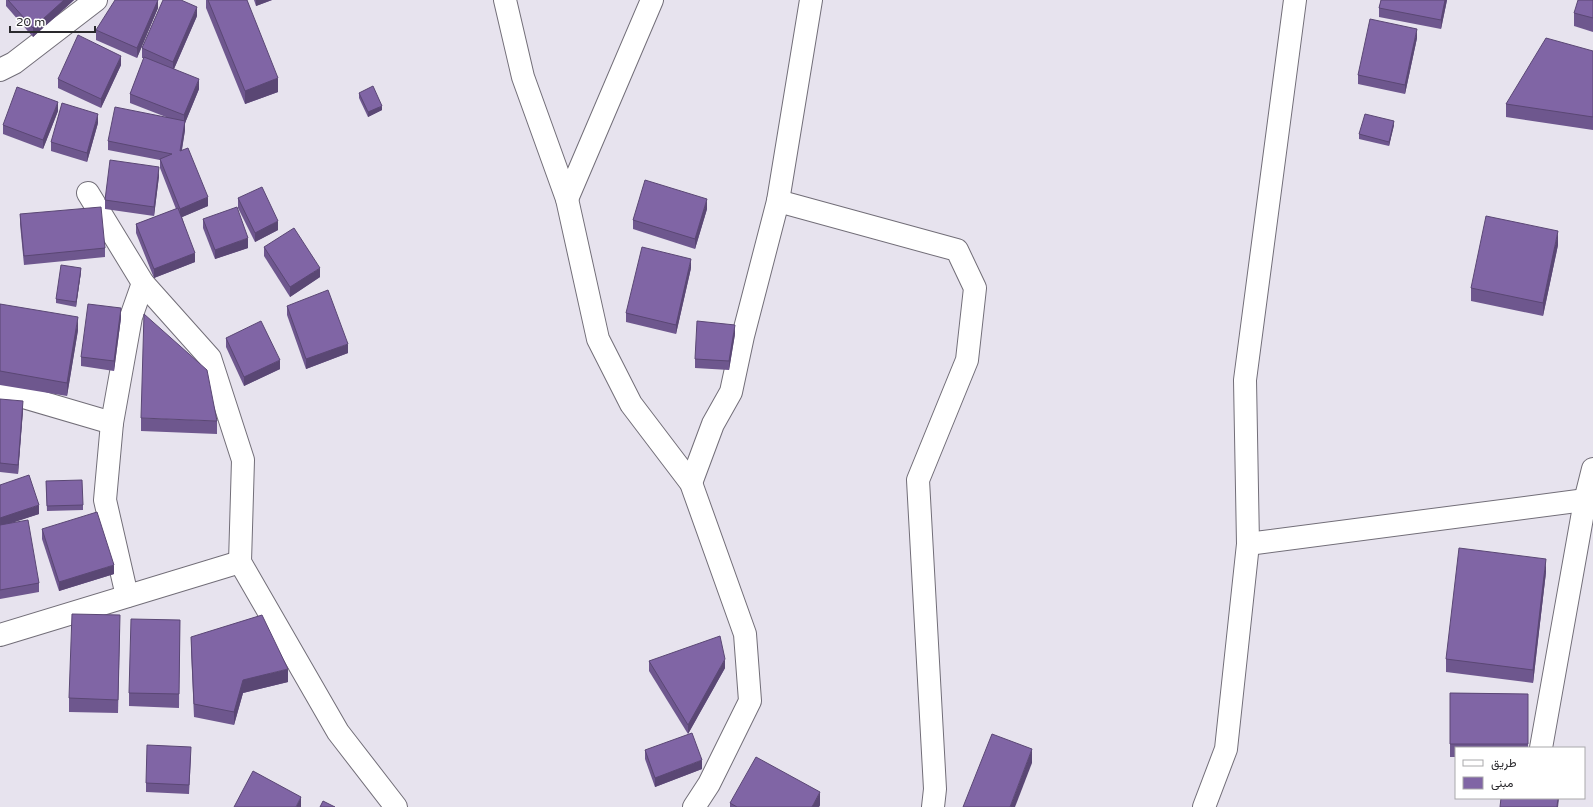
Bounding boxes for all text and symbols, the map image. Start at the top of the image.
scale bar [10,8,95,34]
text: 20 m [16,15,45,29]
legend [1455,747,1585,799]
text: طريق [1491,756,1517,771]
text: مبنى [1491,776,1513,791]

